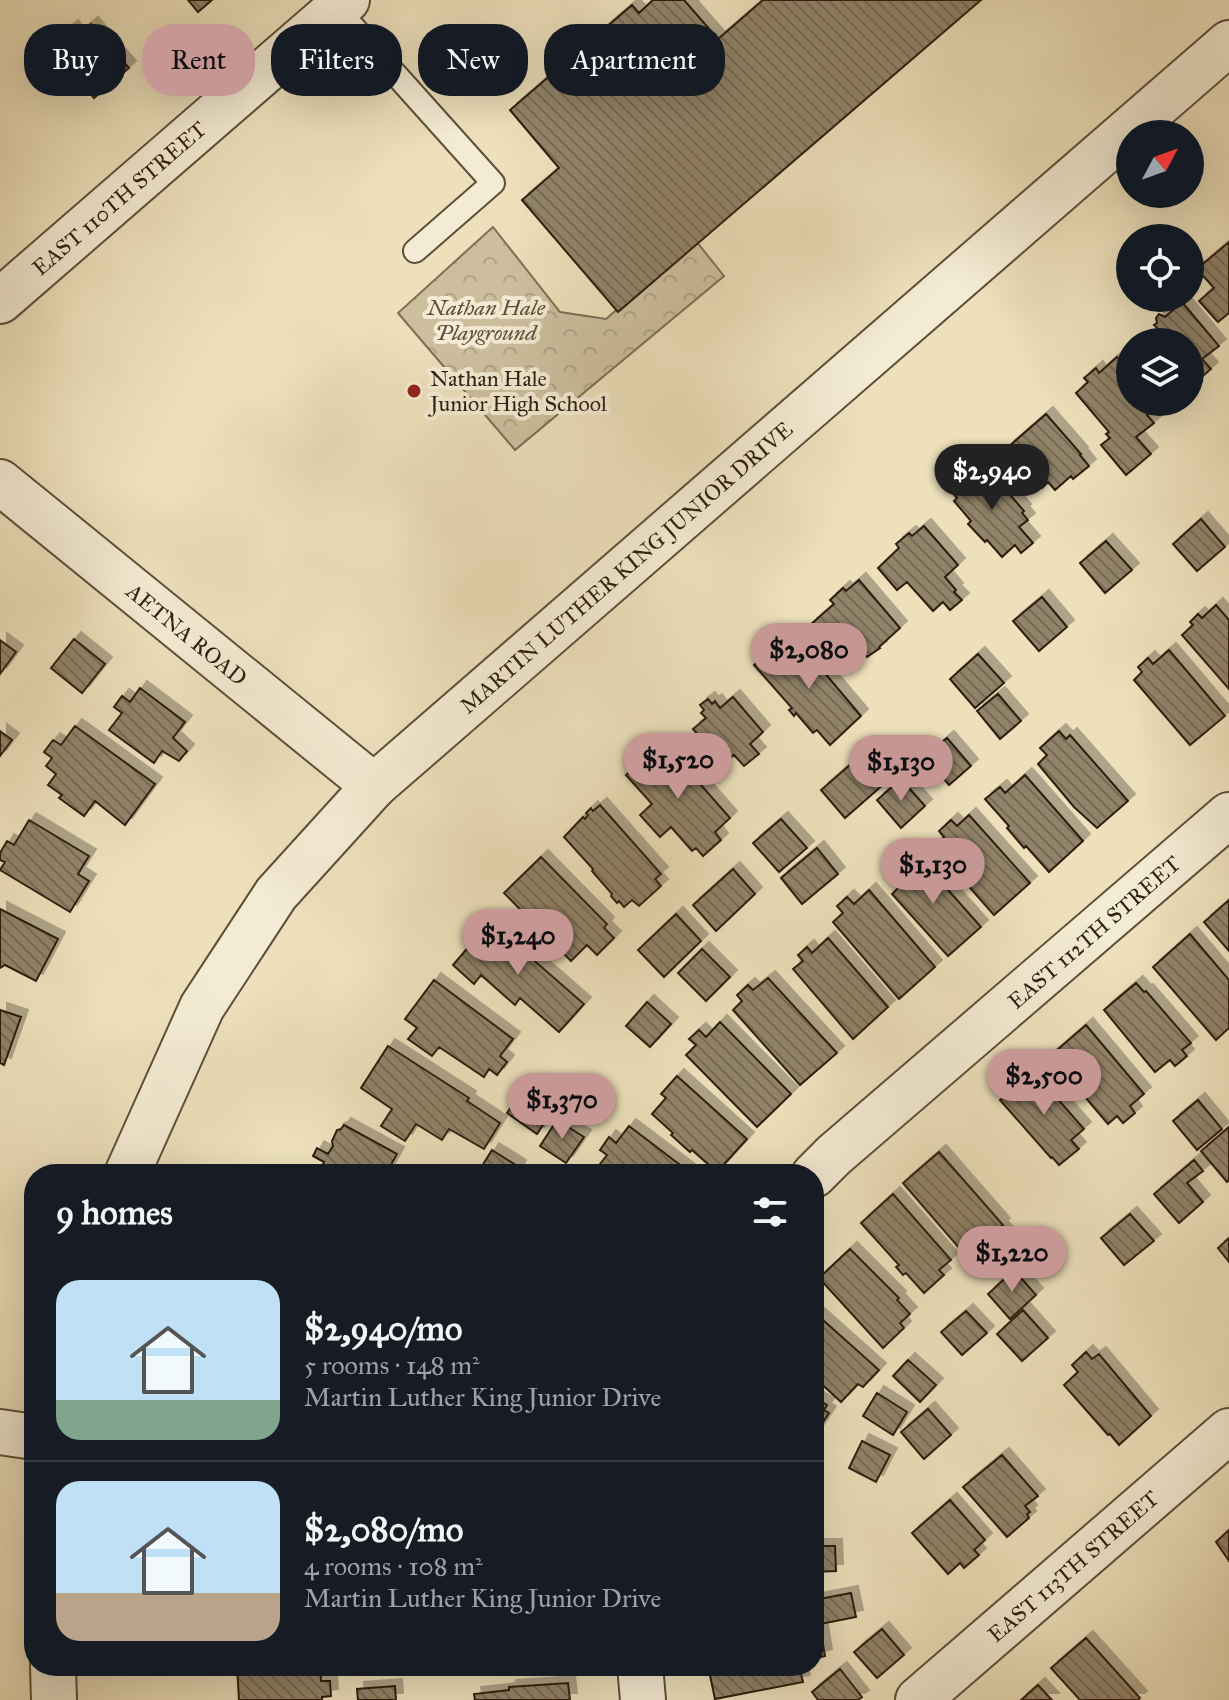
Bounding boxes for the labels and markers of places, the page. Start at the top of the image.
place label: Nathan Hale Junior High School [428,365,607,417]
marker: Nathan Hale Junior High School [405,382,423,400]
pin: $2,940 [927,444,1057,512]
pin: $2,080 [744,623,874,691]
pin: $1,520 [613,733,743,801]
pin: $1,130 [836,735,966,803]
pin: $1,130 [868,838,998,906]
pin: $1,240 [453,909,583,977]
pin: $2,500 [979,1049,1109,1117]
pin: $1,370 [497,1073,627,1141]
pin: $1,220 [947,1226,1077,1294]

